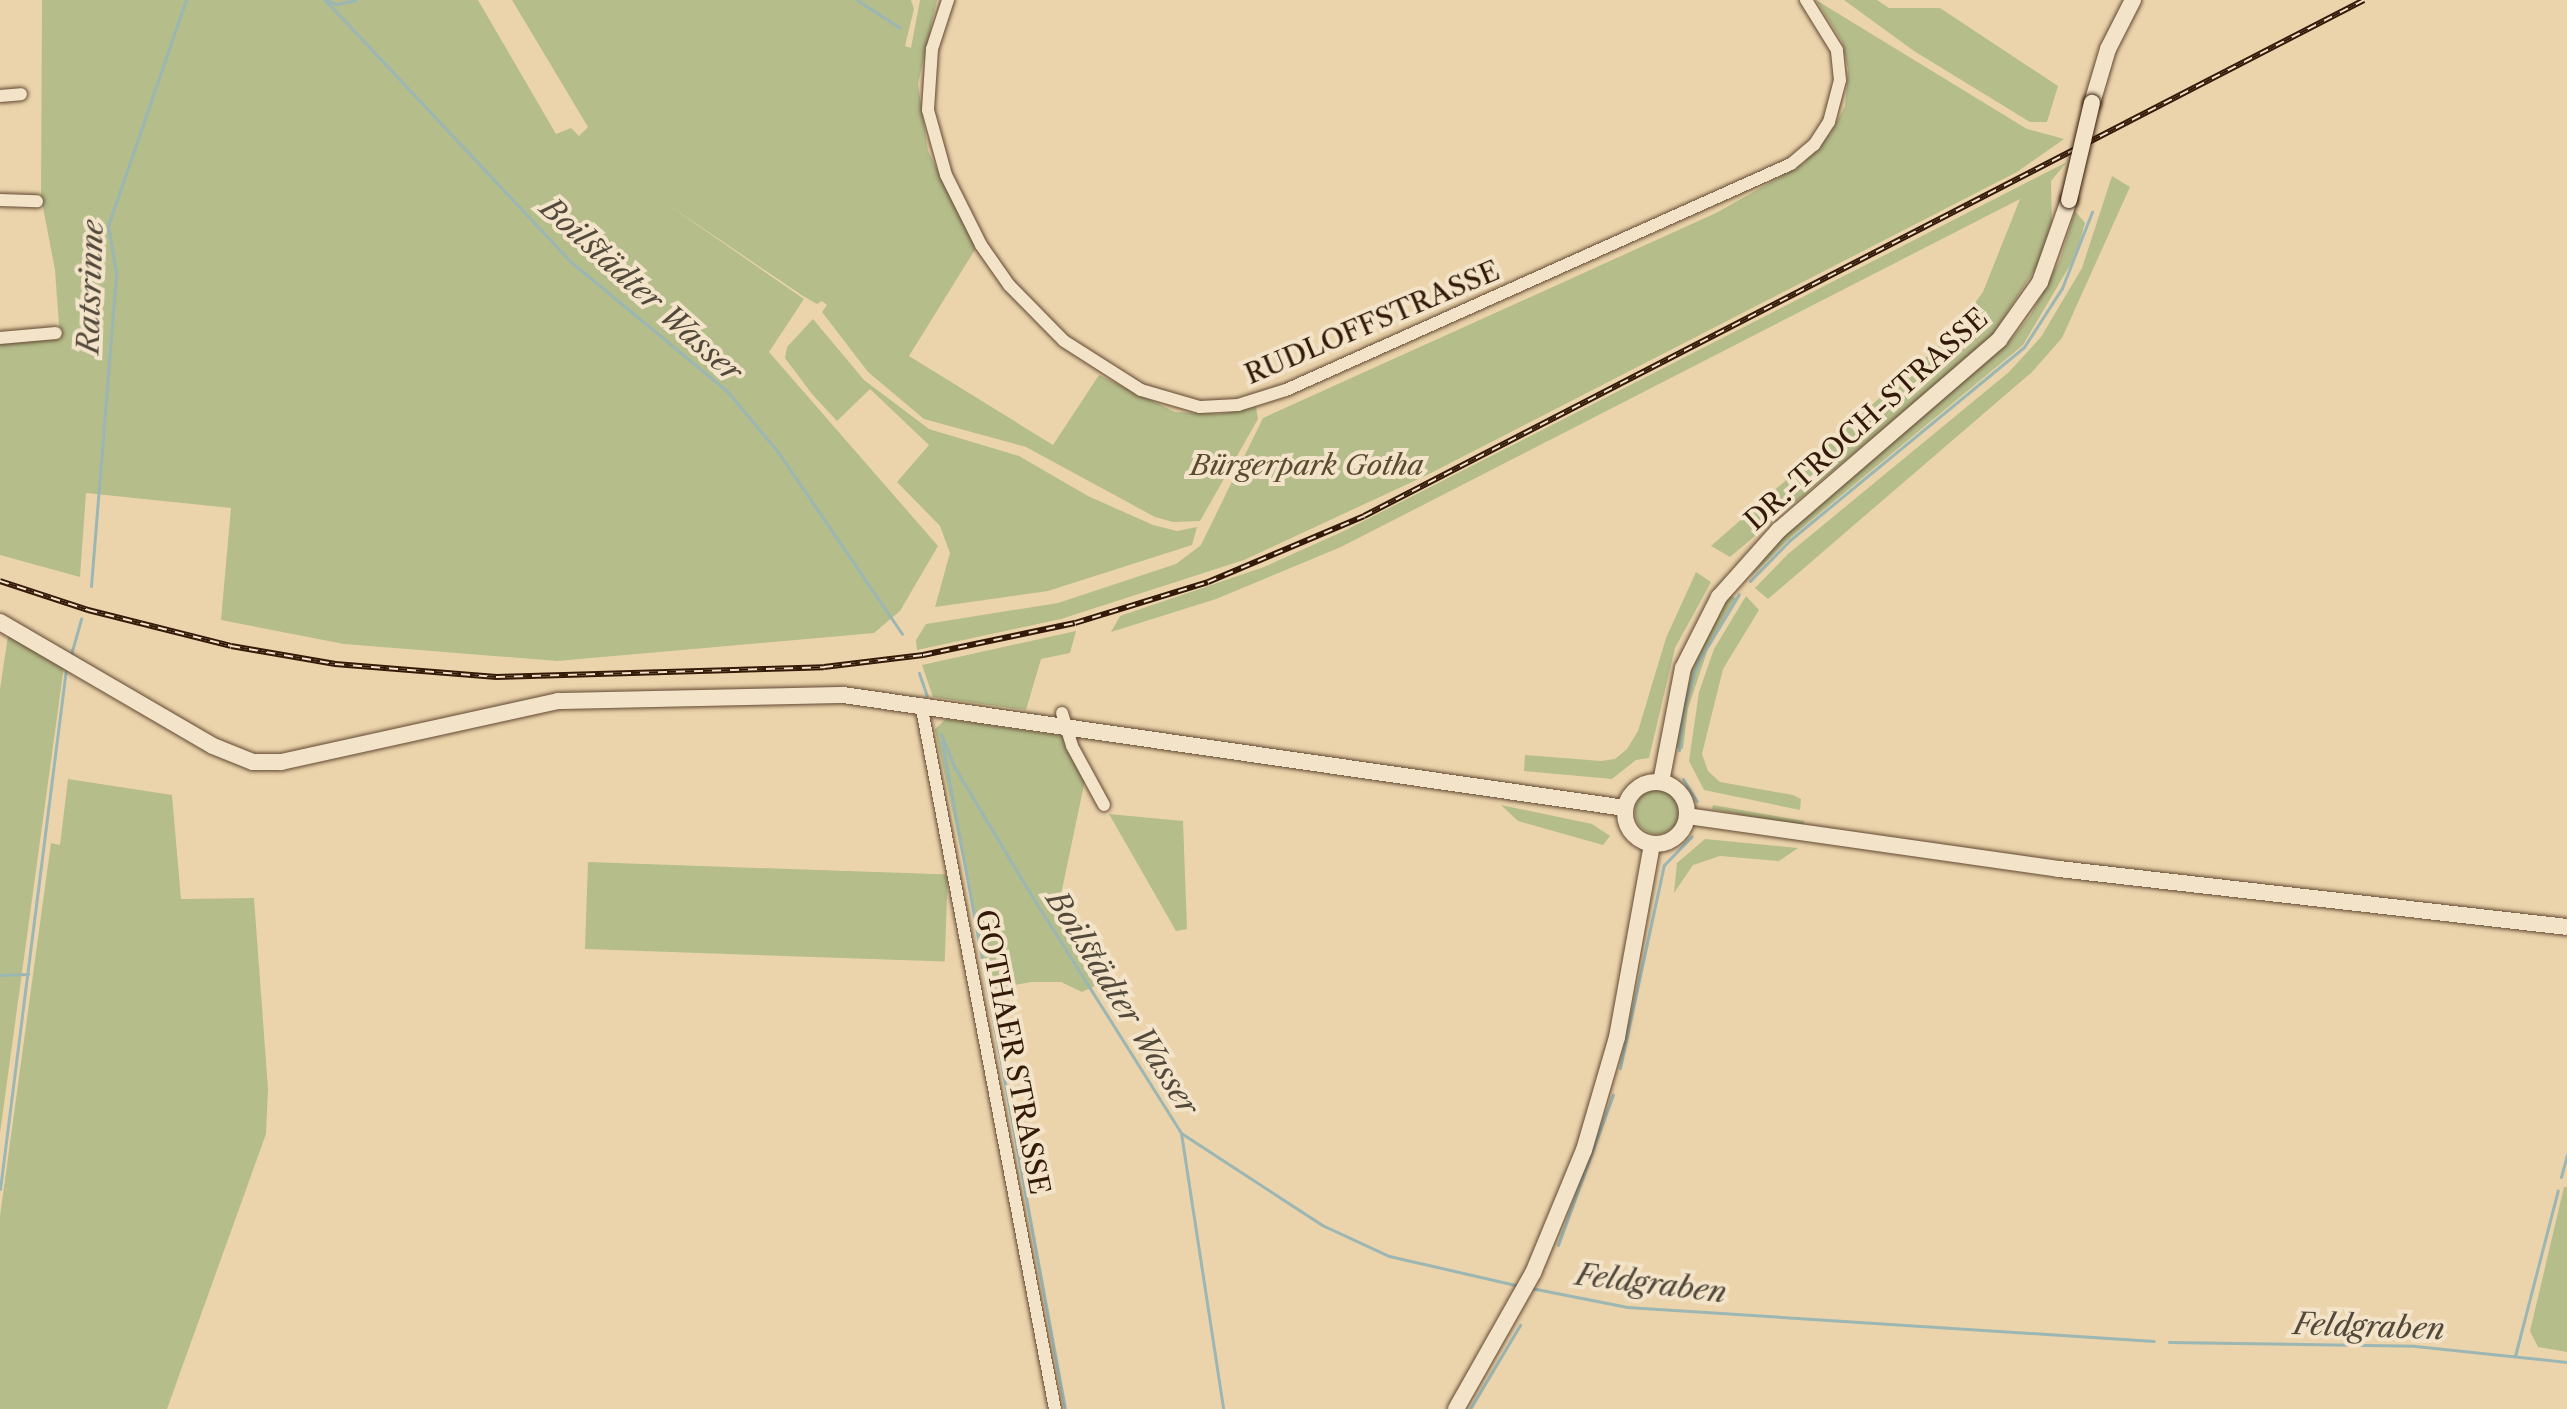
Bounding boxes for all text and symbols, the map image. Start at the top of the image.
water label: Boilstädter Wasser [533,190,749,390]
water label: Ratsrinne [71,219,111,355]
street label: RUDLOFFSTRASSE [1240,253,1504,391]
street label: DR.-TROCH-STRASSE [1738,301,1994,537]
park label: Bürgerpark Gotha [1190,448,1424,482]
water label: Boilstädter Wasser [1038,884,1206,1122]
street label: GOTHAER STRASSE [969,906,1057,1198]
water label: Feldgraben [1574,1257,1728,1311]
water label: Feldgraben [2293,1306,2445,1348]

